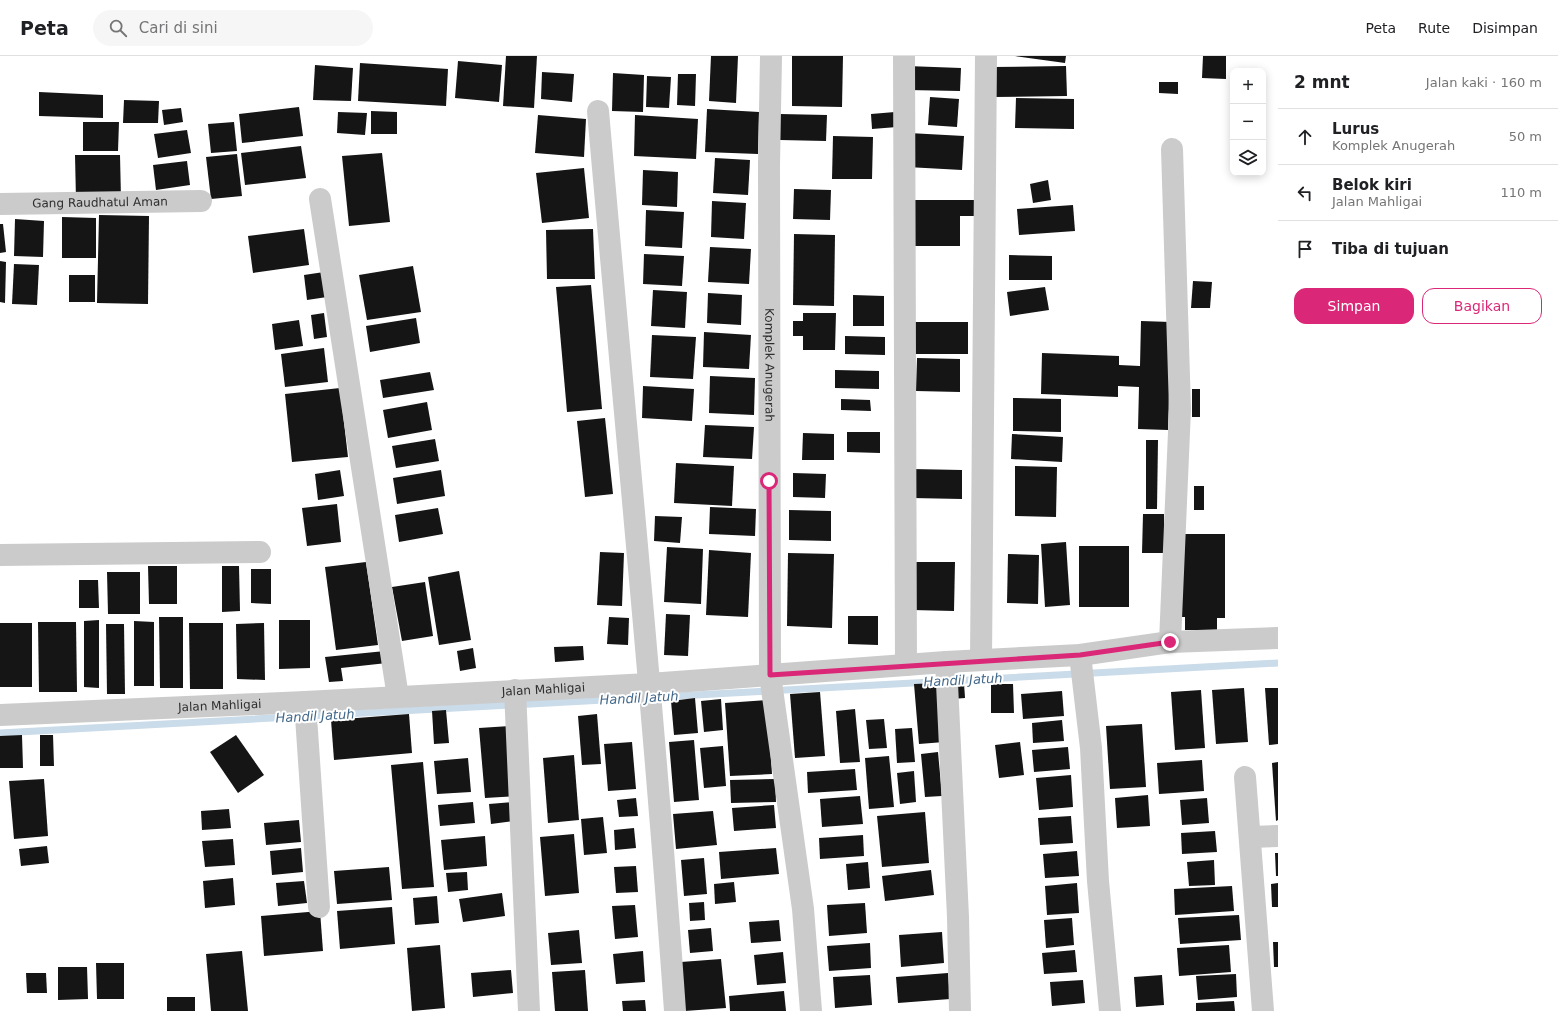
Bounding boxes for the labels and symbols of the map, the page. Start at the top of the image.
street label: Gang Raudhatul Aman [32,194,168,211]
street label: Komplek Anugerah [762,308,777,422]
route start [760,472,778,490]
route end [1161,633,1179,651]
water label: Handil Jatuh [923,670,1003,690]
street label: Jalan Mahligai [500,680,585,699]
water label: Handil Jatuh [599,688,679,708]
street label: Jalan Mahligai [177,697,262,714]
water label: Handil Jatuh [275,706,355,726]

